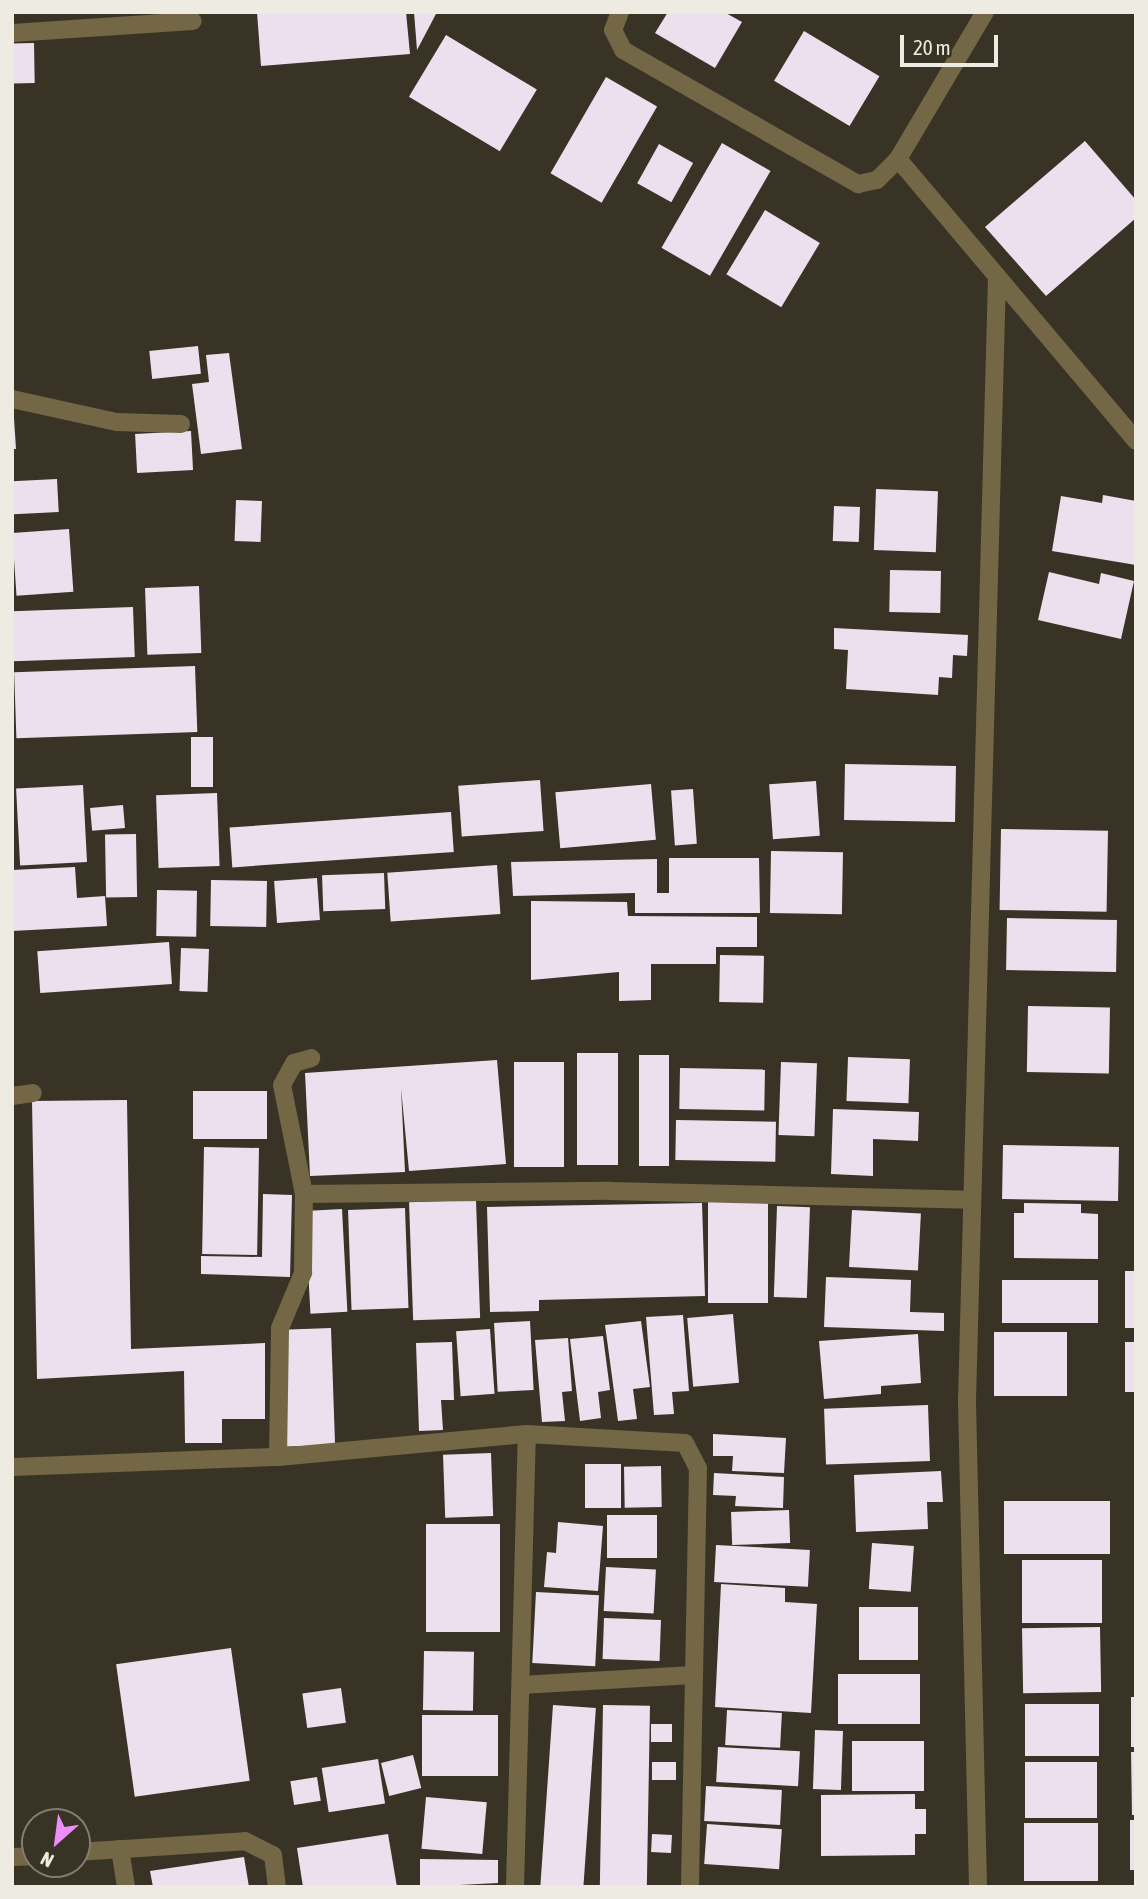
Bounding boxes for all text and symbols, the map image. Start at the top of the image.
scale bar [903,21,1001,65]
text: 20 m [913,35,951,59]
north arrow [21,1808,91,1878]
text: N [37,1847,57,1872]

